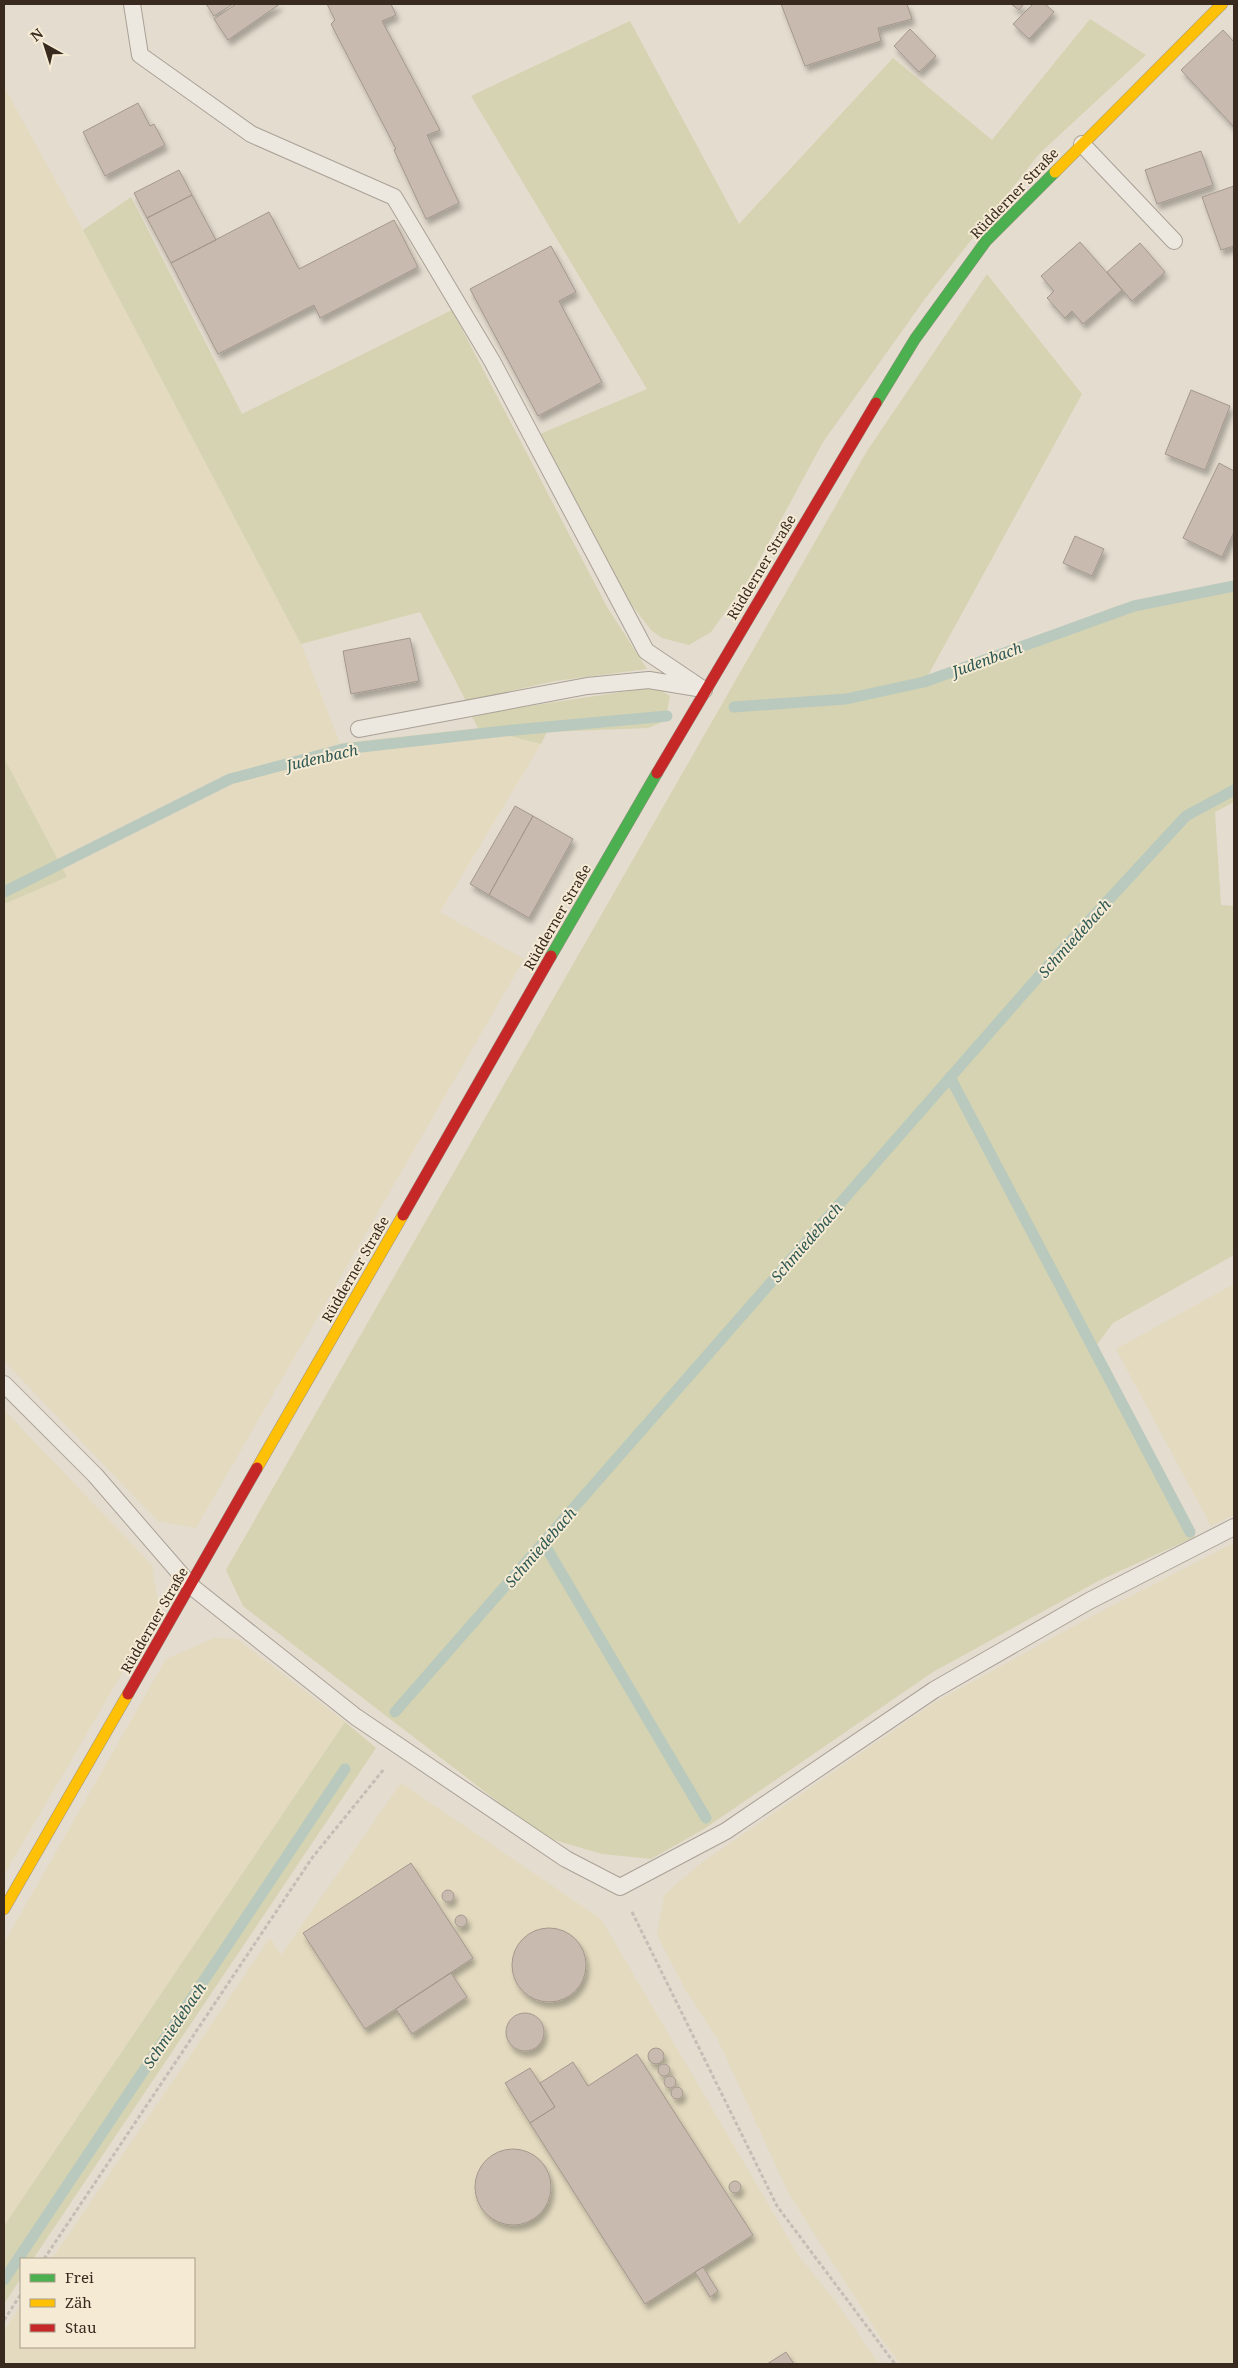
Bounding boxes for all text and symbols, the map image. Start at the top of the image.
north arrow [20,20,70,70]
text: N [26,24,47,45]
street label: Rüdderner Straße [966,143,1062,243]
street label: Rüdderner Straße [722,511,800,623]
water label: Judenbach [947,637,1025,682]
water label: Judenbach [281,739,360,776]
street label: Rüdderner Straße [519,861,595,973]
water label: Schmiedebach [1033,894,1115,982]
water label: Schmiedebach [766,1198,846,1286]
street label: Rüdderner Straße [317,1213,393,1325]
water label: Schmiedebach [500,1503,580,1591]
street label: Rüdderner Straße [116,1564,192,1676]
water label: Schmiedebach [138,1978,210,2072]
legend [20,2258,195,2348]
text: Frei [65,2267,94,2287]
text: Zäh [65,2292,92,2312]
text: Stau [65,2317,97,2337]

